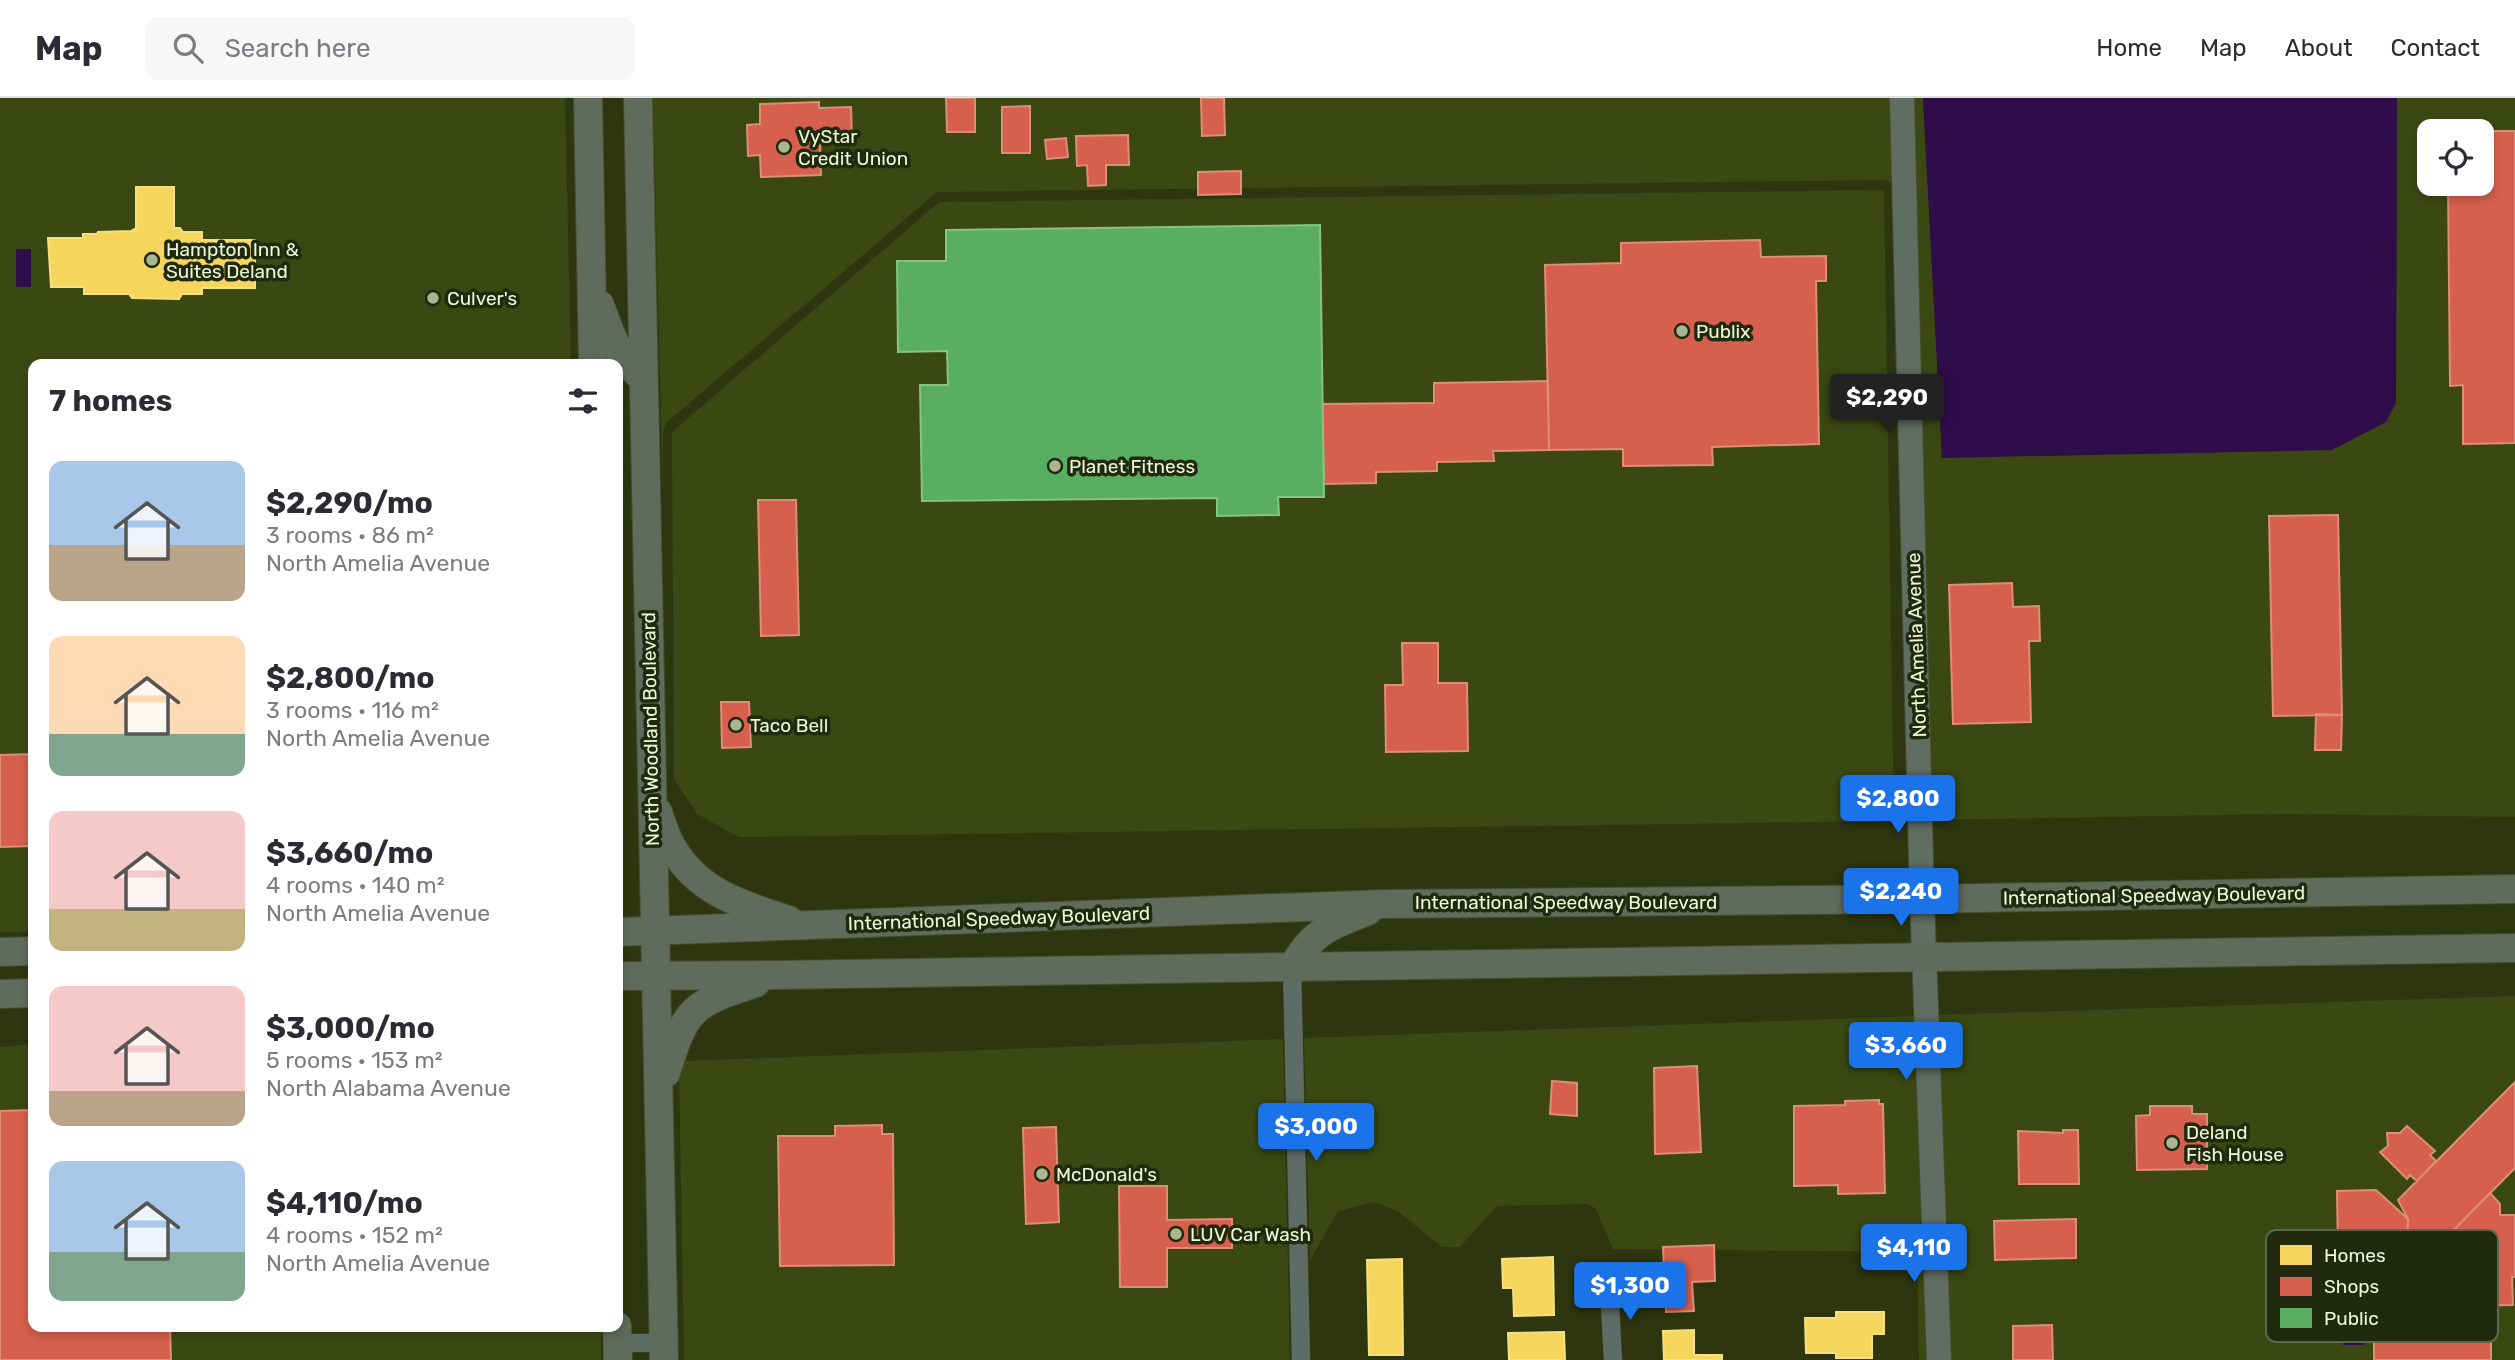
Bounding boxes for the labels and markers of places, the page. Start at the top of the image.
place label: VyStar Credit Union [798,125,908,170]
marker: VyStar Credit Union [776,139,792,155]
place label: Hampton Inn & Suites Deland [166,238,299,283]
marker: Hampton Inn & Suites Deland [144,252,160,268]
place label: Culver's [447,287,517,310]
marker: Culver's [425,290,441,306]
place label: Publix [1696,320,1750,343]
marker: Publix [1674,323,1690,339]
pin: $2,290 [1830,374,1944,434]
place label: Planet Fitness [1069,455,1195,478]
marker: Planet Fitness [1047,458,1063,474]
place label: Taco Bell [750,714,828,737]
marker: Taco Bell [728,717,744,733]
pin: $2,800 [1841,776,1955,835]
pin: $2,240 [1844,868,1958,928]
pin: $3,660 [1849,1023,1963,1082]
pin: $3,000 [1259,1104,1373,1163]
place label: Deland Fish House [2186,1121,2284,1166]
marker: Deland Fish House [2164,1135,2180,1151]
place label: McDonald's [1056,1163,1157,1186]
marker: McDonald's [1034,1166,1050,1182]
place label: LUV Car Wash [1190,1223,1311,1246]
pin: $4,110 [1857,1224,1971,1284]
marker: LUV Car Wash [1168,1226,1184,1242]
pin: $1,300 [1573,1262,1687,1322]

